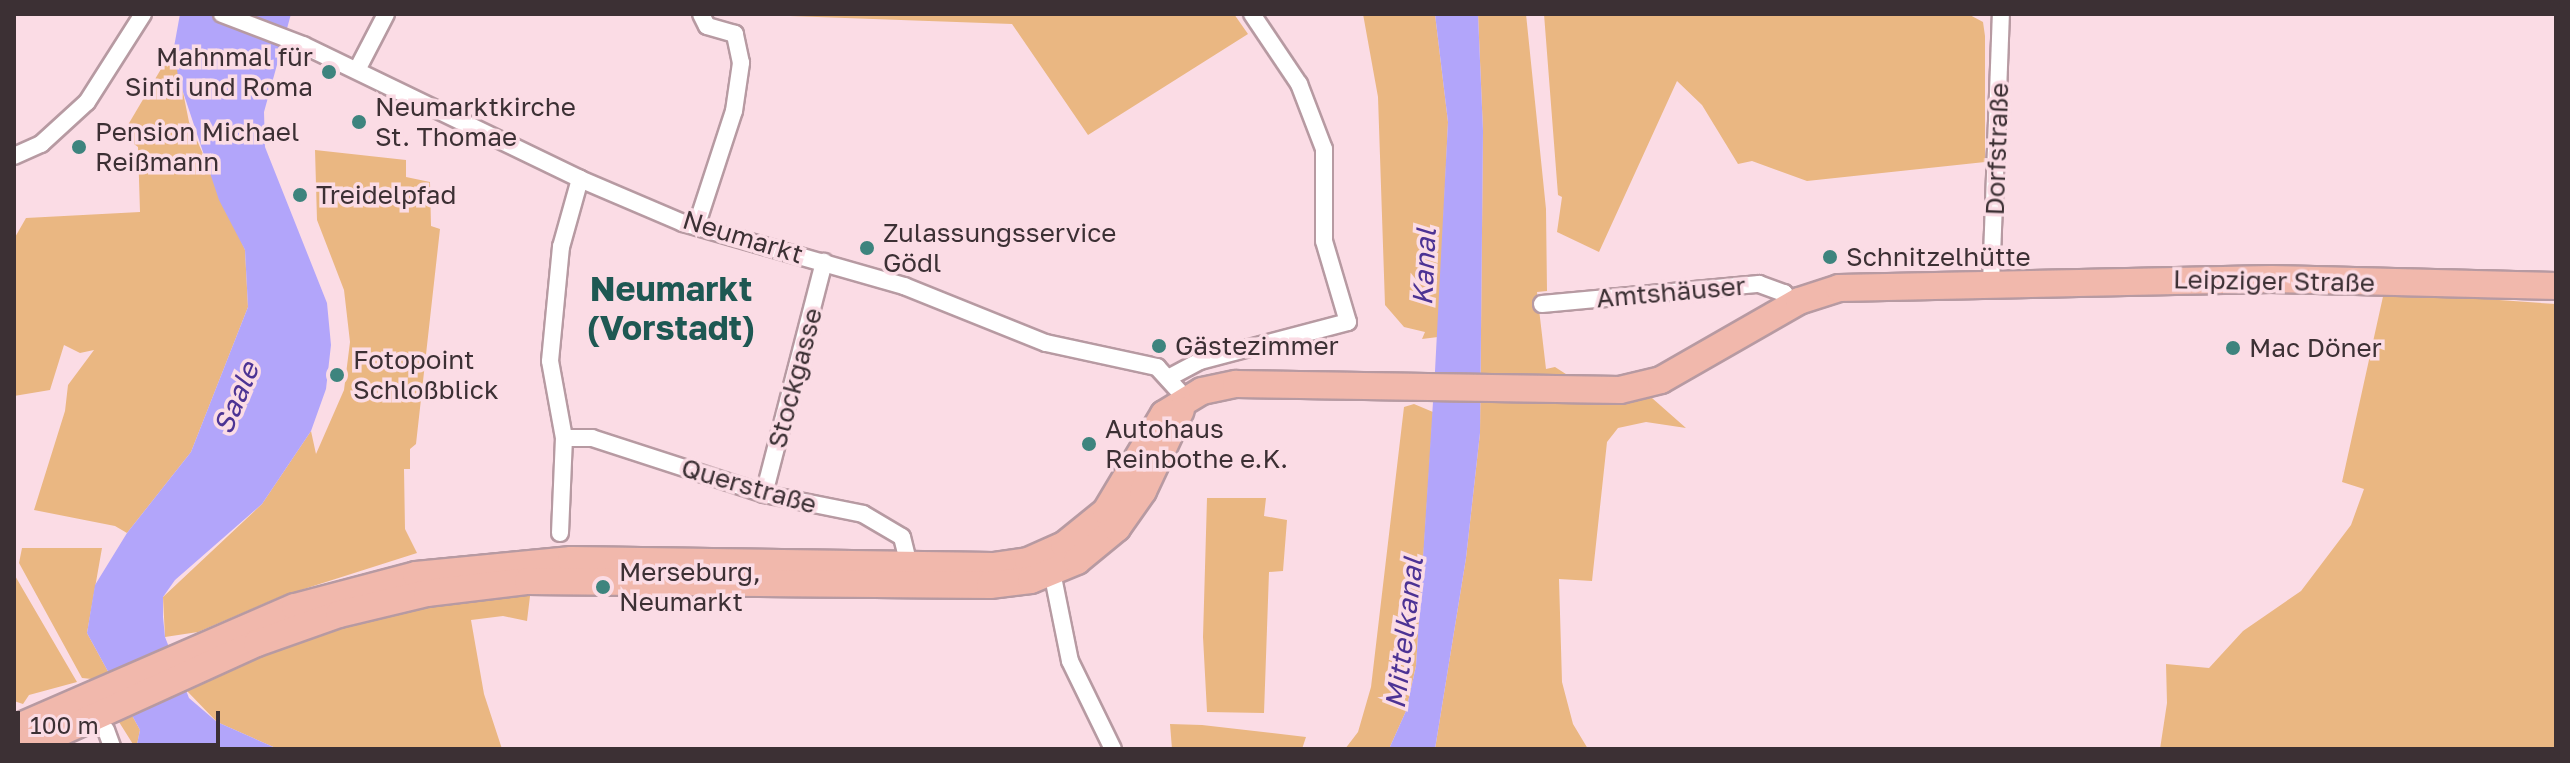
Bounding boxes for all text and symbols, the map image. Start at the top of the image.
place label: Mahnmal für Sinti und Roma [125,41,313,102]
marker: Mahnmal für Sinti und Roma [320,63,338,81]
street label: Dorfstraße [1979,82,2015,216]
place label: Neumarktkirche St. Thomae [375,91,576,152]
marker: Neumarktkirche St. Thomae [350,113,368,131]
place label: Pension Michael Reißmann [95,116,299,178]
marker: Pension Michael Reißmann [70,138,88,156]
place label: Treidelpfad [316,179,456,211]
marker: Treidelpfad [291,186,309,204]
street label: Neumarkt [679,204,807,270]
place label: Zulassungsservice Gödl [883,217,1116,278]
water label: Kanal [1405,228,1443,306]
marker: Zulassungsservice Gödl [858,239,876,257]
place label: Schnitzelhütte [1846,241,2031,273]
marker: Schnitzelhütte [1821,248,1839,266]
street label: Leipziger Straße [2173,264,2375,298]
district label: Neumarkt (Vorstadt) [587,268,755,348]
street label: Amtshäuser [1595,270,1747,314]
street label: Stockgasse [761,305,829,451]
place label: Gästezimmer [1175,330,1339,362]
place label: Mac Döner [2249,332,2382,364]
marker: Gästezimmer [1150,337,1168,355]
marker: Mac Döner [2224,339,2242,357]
place label: Fotopoint Schloßblick [353,344,499,406]
water label: Saale [206,357,266,439]
marker: Fotopoint Schloßblick [328,366,346,384]
place label: Autohaus Reinbothe e.K. [1105,413,1288,474]
marker: Autohaus Reinbothe e.K. [1080,435,1098,453]
street label: Querstraße [678,452,820,520]
water label: Mittelkanal [1378,555,1430,711]
place label: Merseburg, Neumarkt [619,556,761,618]
marker: Merseburg, Neumarkt [594,578,612,596]
scale bar [20,695,224,745]
text: 100 m [30,710,99,739]

